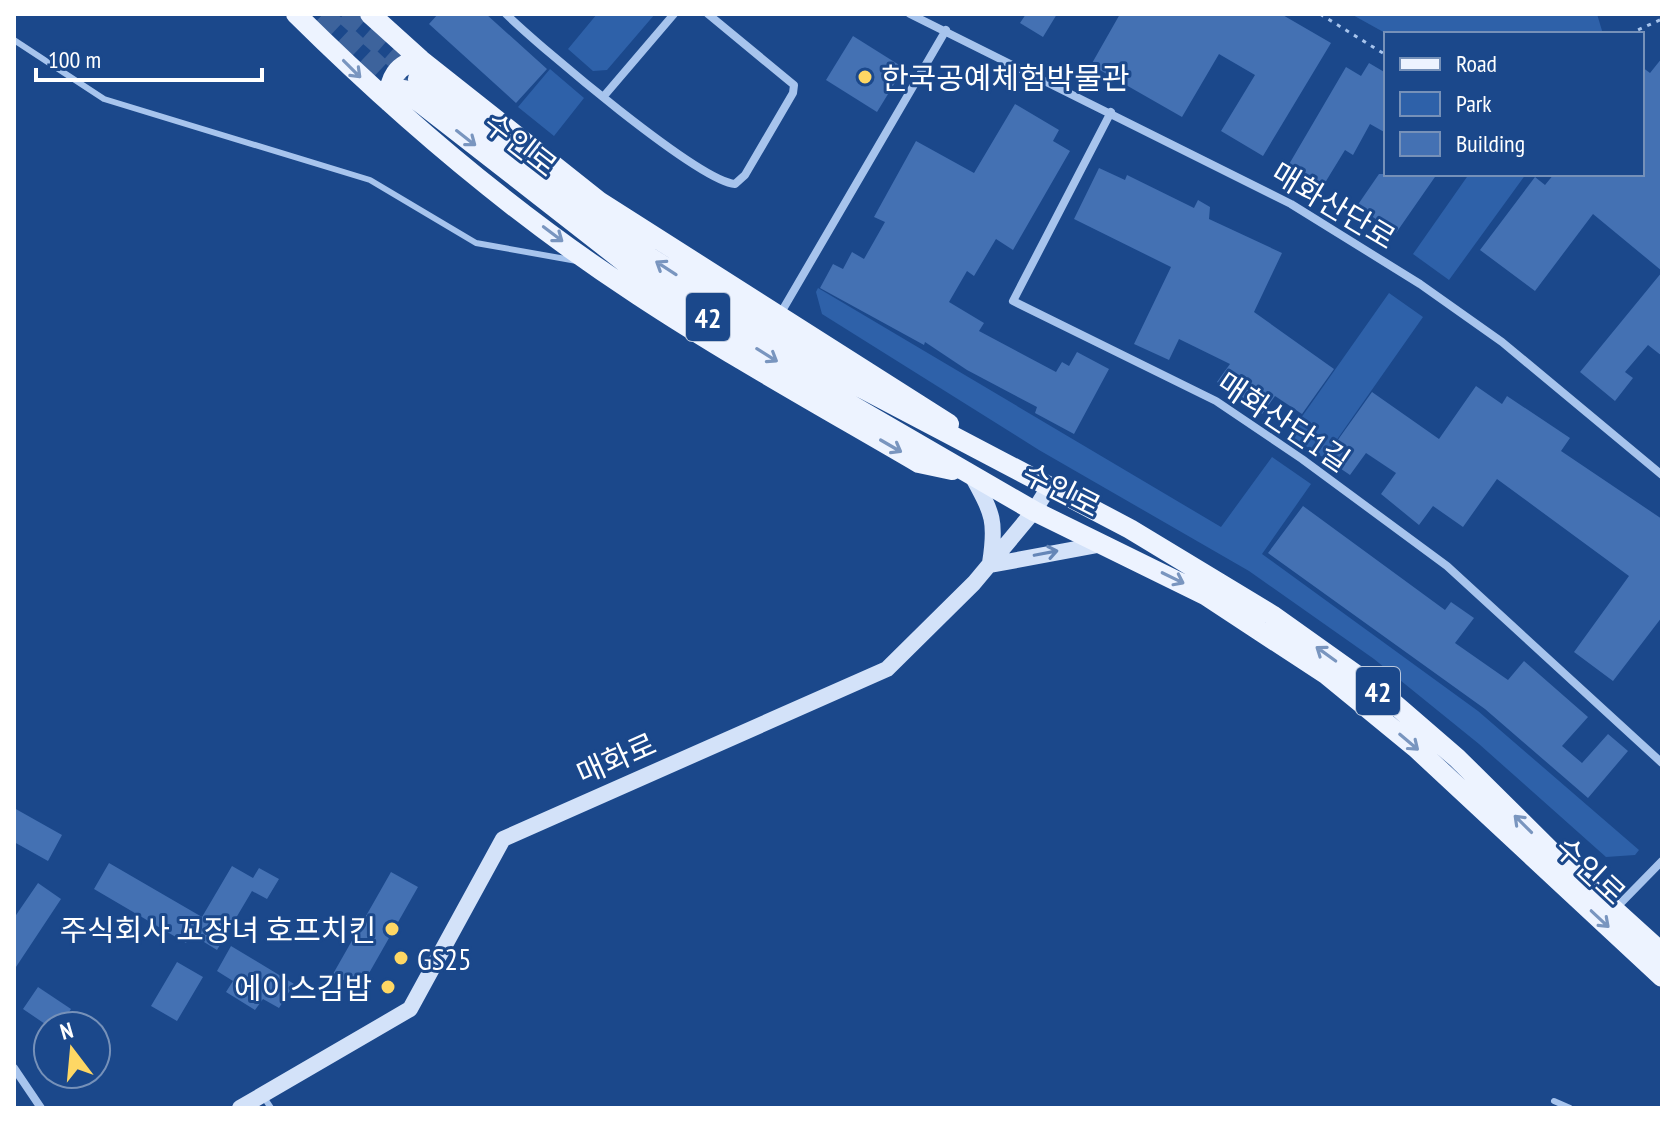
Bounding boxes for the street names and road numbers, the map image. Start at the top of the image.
street label: 수인로 [476,103,566,185]
street label: 매화산단로 [1265,153,1403,257]
road number: 42 [686,293,730,341]
street label: 매화산단1길 [1210,362,1358,480]
street label: 수인로 [1016,453,1108,525]
road number: 42 [1356,667,1400,715]
street label: 매화로 [570,723,662,793]
street label: 수인로 [1547,827,1635,913]

